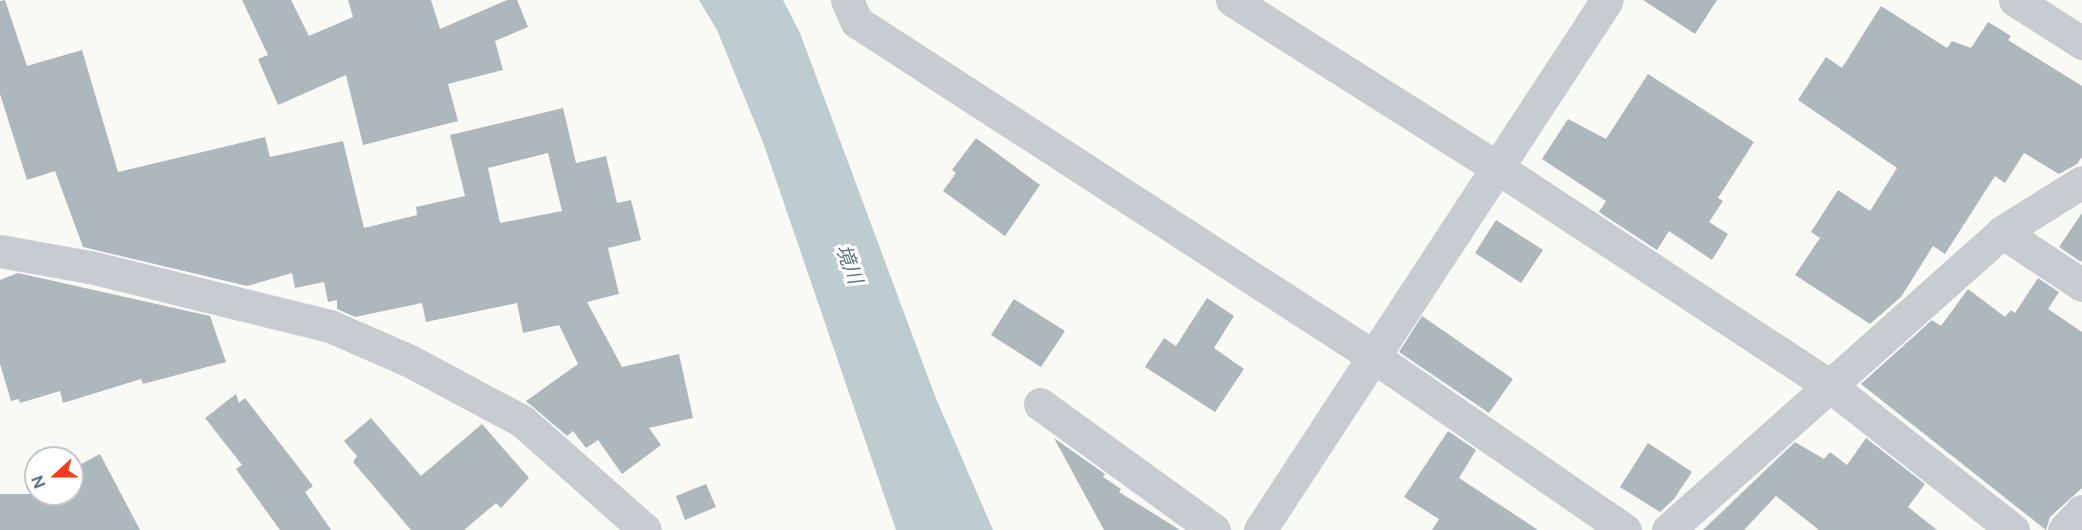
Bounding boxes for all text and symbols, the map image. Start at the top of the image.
water label: 境川 [831,241,867,287]
north arrow [24,446,84,506]
text: N [27,473,50,491]

